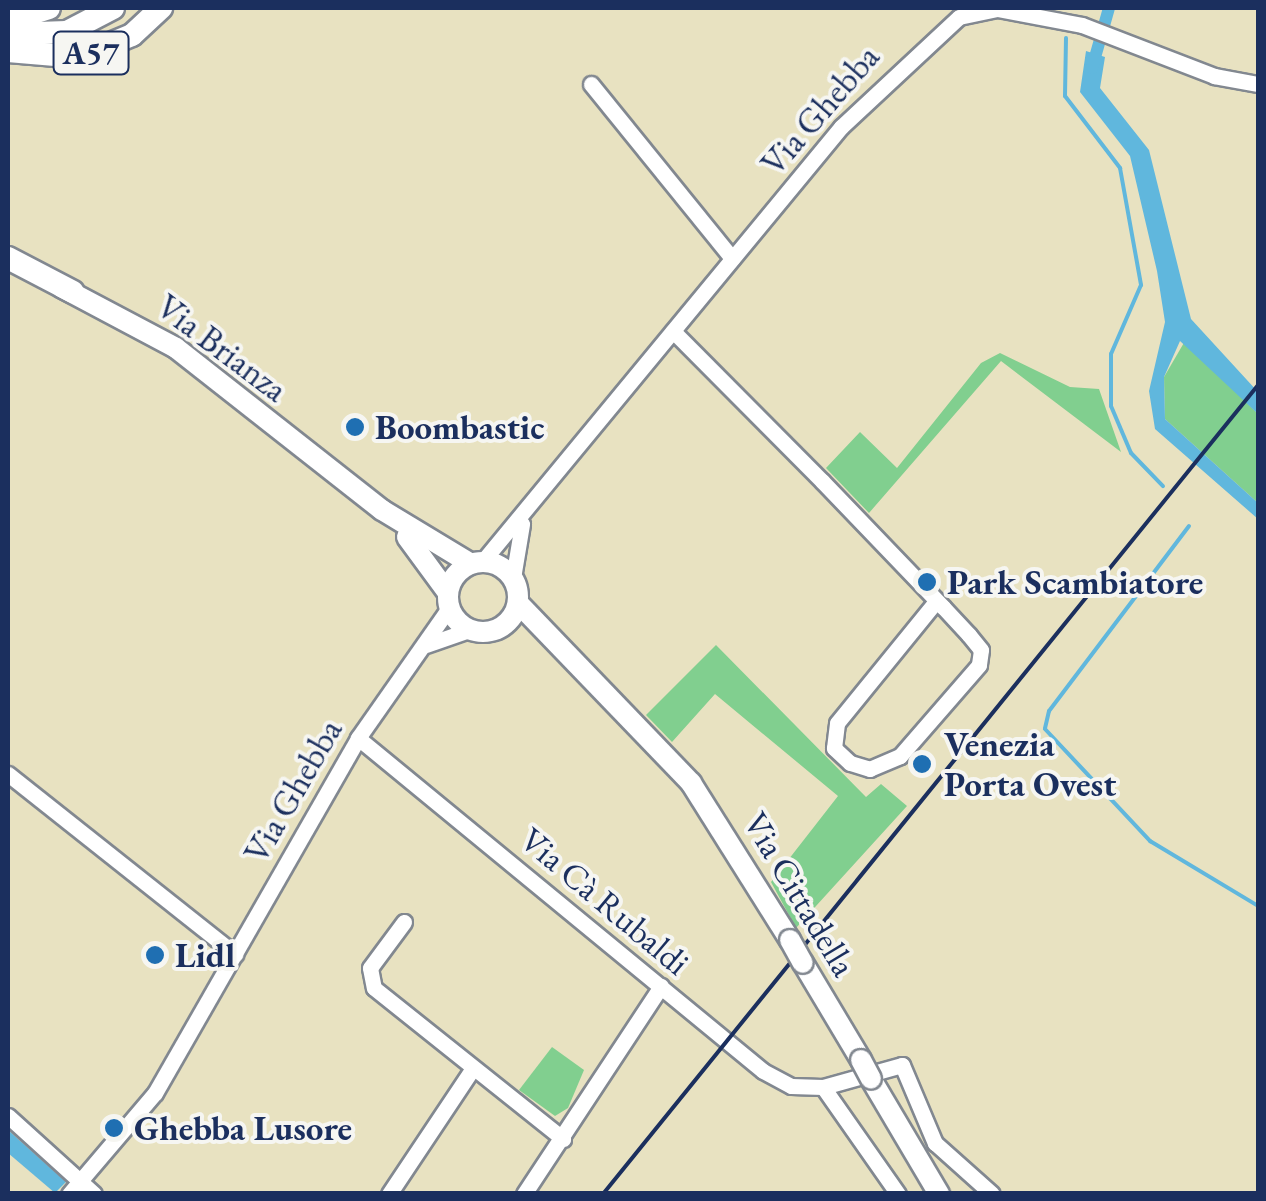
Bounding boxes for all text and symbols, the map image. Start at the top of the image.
road number: A57 [51,26,131,80]
street label: Via Ghebba [752,36,888,184]
street label: Via Brianza [148,285,296,411]
place label: Boombastic [375,406,545,448]
marker: Boombastic [344,416,366,438]
place label: Park Scambiatore [947,561,1203,603]
marker: Park Scambiatore [916,571,938,593]
street label: Via Ghebba [235,712,351,870]
place label: Venezia Porta Ovest [944,723,1116,805]
marker: Venezia Porta Ovest [909,751,935,777]
street label: Via Cittadella [735,804,865,984]
street label: Via Cà Rubaldi [512,818,698,984]
place label: Lidl [175,934,235,976]
marker: Lidl [144,944,166,966]
place label: Ghebba Lusore [134,1107,352,1149]
marker: Ghebba Lusore [103,1117,125,1139]

